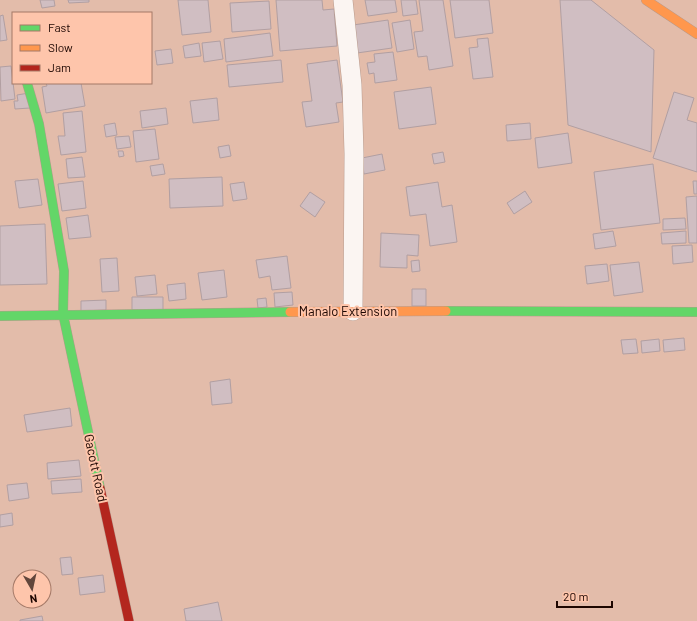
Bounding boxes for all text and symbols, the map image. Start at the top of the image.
legend [12,12,152,84]
text: Fast [48,20,71,34]
text: Slow [48,40,73,54]
text: Jam [48,60,71,74]
street label: Manalo Extension [299,303,397,319]
street label: Gacott Road [81,433,111,503]
north arrow [12,569,52,609]
scale bar [557,583,612,609]
text: 20 m [563,589,589,603]
text: N [29,592,38,606]

